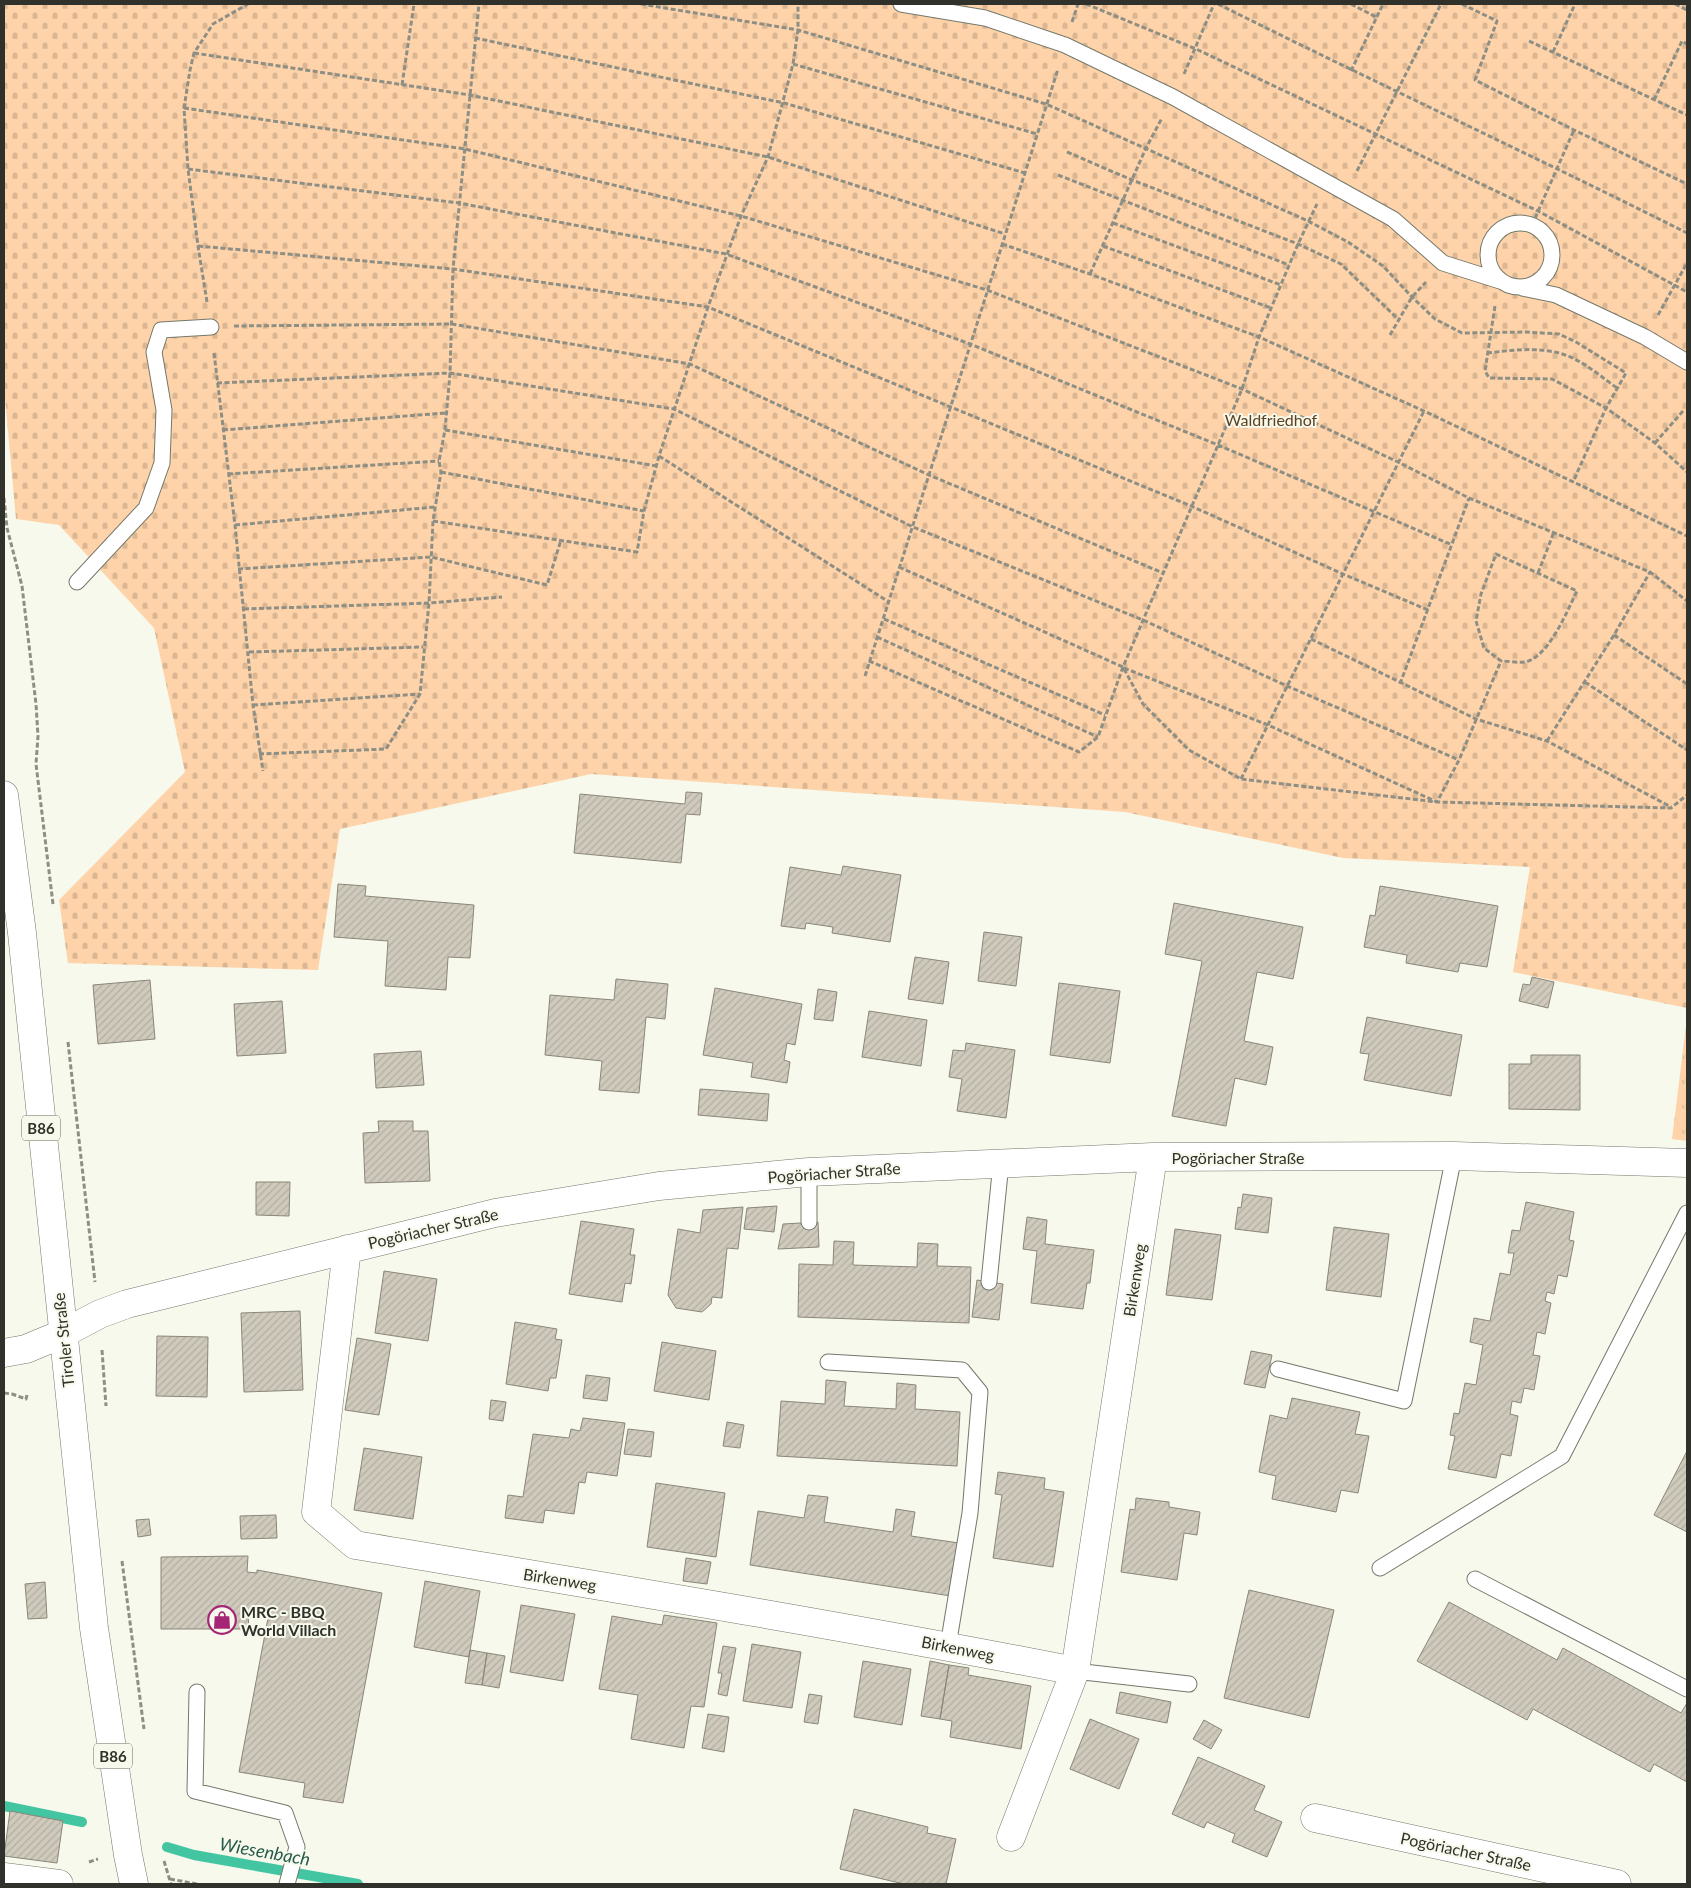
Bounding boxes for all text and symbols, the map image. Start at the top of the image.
park label: Waldfriedhof [1225,410,1318,429]
road number: B86 [22,1116,60,1140]
street label: Pogöriacher Straße [1171,1148,1305,1167]
street label: Pogöriacher Straße [767,1158,901,1186]
street label: Pogöriacher Straße [366,1204,500,1252]
street label: Birkenweg [1119,1242,1149,1318]
street label: Tiroler Straße [49,1292,77,1388]
street label: Birkenweg [522,1564,598,1594]
place label: MRC - BBQ World Villach [241,1602,336,1639]
shop icon: MRC - BBQ World Villach [207,1605,237,1635]
street label: Birkenweg [920,1632,996,1664]
road number: B86 [94,1744,132,1768]
street label: Pogöriacher Straße [1399,1828,1533,1874]
water label: Wiesenbach [218,1832,312,1870]

